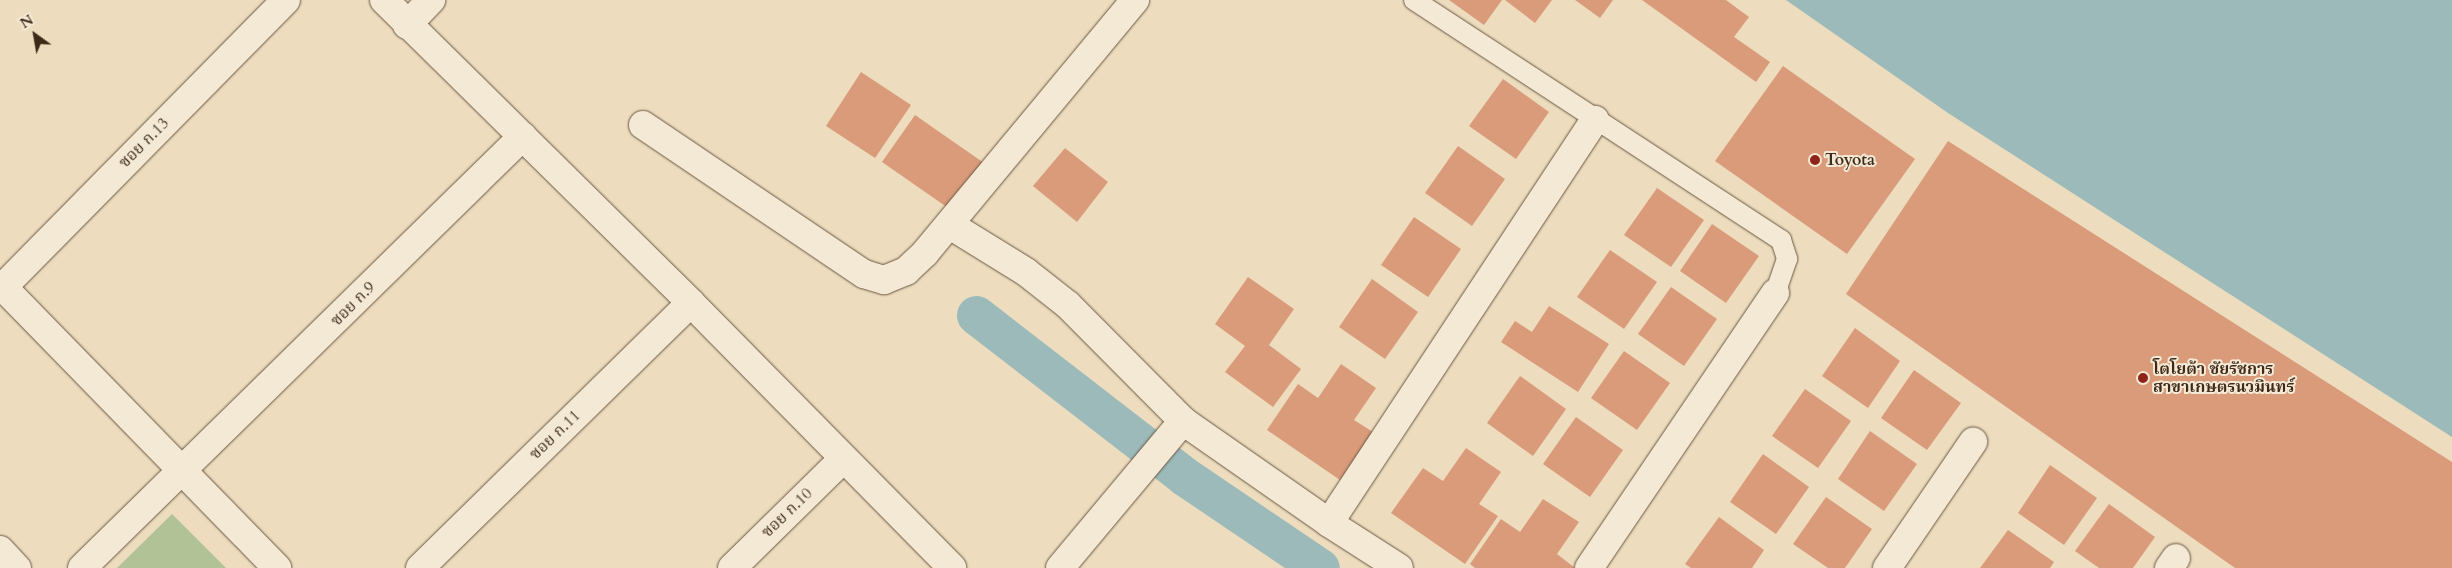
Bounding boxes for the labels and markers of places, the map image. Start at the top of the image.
place label: Toyota [1825,150,1875,170]
marker: Toyota [1809,154,1821,166]
place label: โตโยต้า ชัยรัชการ สาขาเกษตรนวมินทร์ [2153,359,2294,397]
marker: โตโยต้า ชัยรัชการ สาขาเกษตรนวมินทร์ [2137,372,2149,384]

